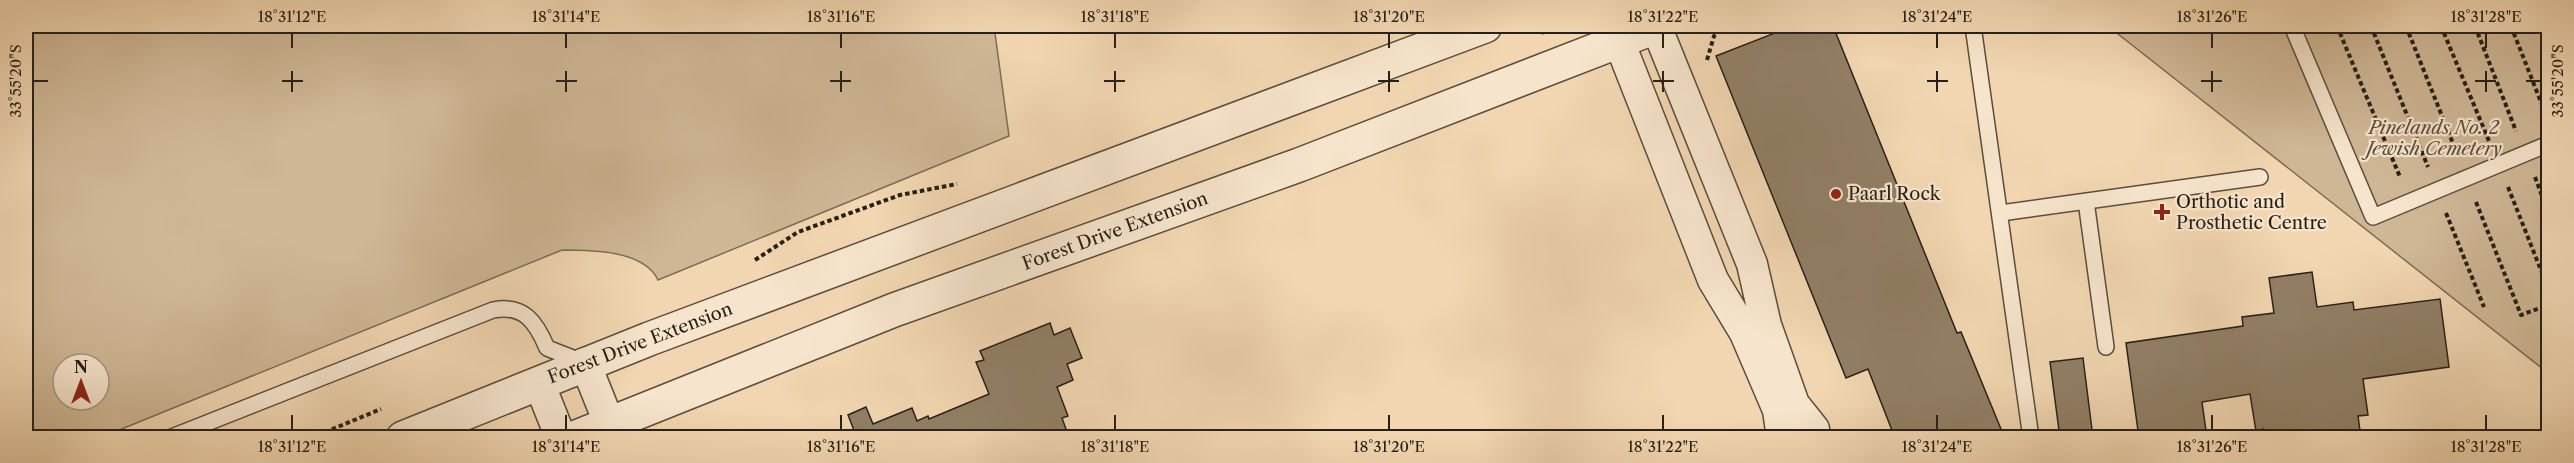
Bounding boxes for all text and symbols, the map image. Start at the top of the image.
text: 18°31'12"E [258,7,326,26]
text: 18°31'14"E [532,7,600,26]
text: 18°31'16"E [807,7,875,26]
text: 18°31'18"E [1081,7,1149,26]
text: 18°31'20"E [1353,7,1425,26]
text: 18°31'22"E [1628,7,1698,26]
text: 18°31'24"E [1902,7,1972,26]
text: 18°31'26"E [2177,7,2247,26]
text: 18°31'28"E [2450,7,2522,26]
text: 33°55'20"S [6,44,25,118]
text: 33°55'20"S [2548,44,2567,118]
park label: Pinelands No. 2 Jewish Cemetery [2361,117,2502,160]
place label: Paarl Rock [1848,183,1942,205]
street label: Forest Drive Extension [1019,187,1211,275]
marker: Paarl Rock [1829,187,1843,201]
place label: Orthotic and Prosthetic Centre [2176,191,2327,234]
marker: Orthotic and Prosthetic Centre [2153,203,2171,221]
street label: Forest Drive Extension [545,298,735,388]
north arrow [51,352,111,412]
text: N [74,357,88,377]
text: 18°31'12"E [258,437,326,456]
text: 18°31'14"E [532,437,600,456]
text: 18°31'16"E [807,437,875,456]
text: 18°31'18"E [1081,437,1149,456]
text: 18°31'20"E [1353,437,1425,456]
text: 18°31'22"E [1628,437,1698,456]
text: 18°31'24"E [1902,437,1972,456]
text: 18°31'26"E [2177,437,2247,456]
text: 18°31'28"E [2450,437,2522,456]

